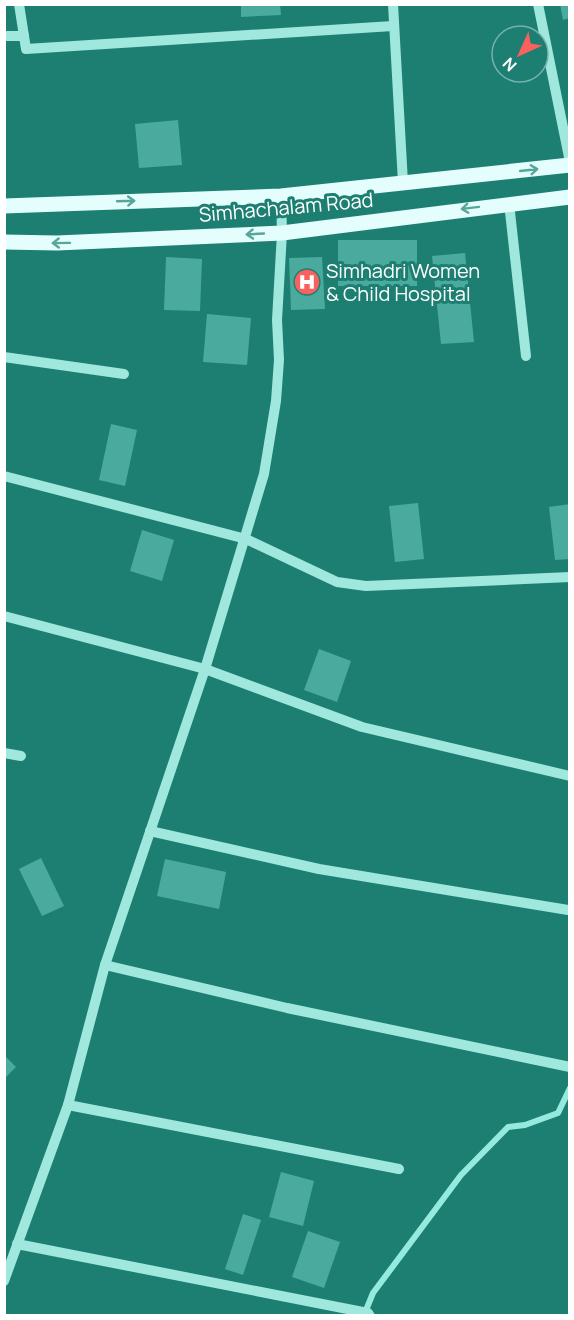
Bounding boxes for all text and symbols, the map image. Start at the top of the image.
north arrow [490,24,550,84]
text: N [498,53,521,76]
one-way arrow [519,164,539,175]
street label: Simhachalam Road [198,186,374,228]
one-way arrow [115,196,135,207]
one-way arrow [460,203,480,214]
one-way arrow [246,228,266,239]
one-way arrow [51,237,71,249]
place label: Simhadri Women & Child Hospital [326,257,480,307]
hospital icon: Simhadri Women & Child Hospital [292,267,322,297]

